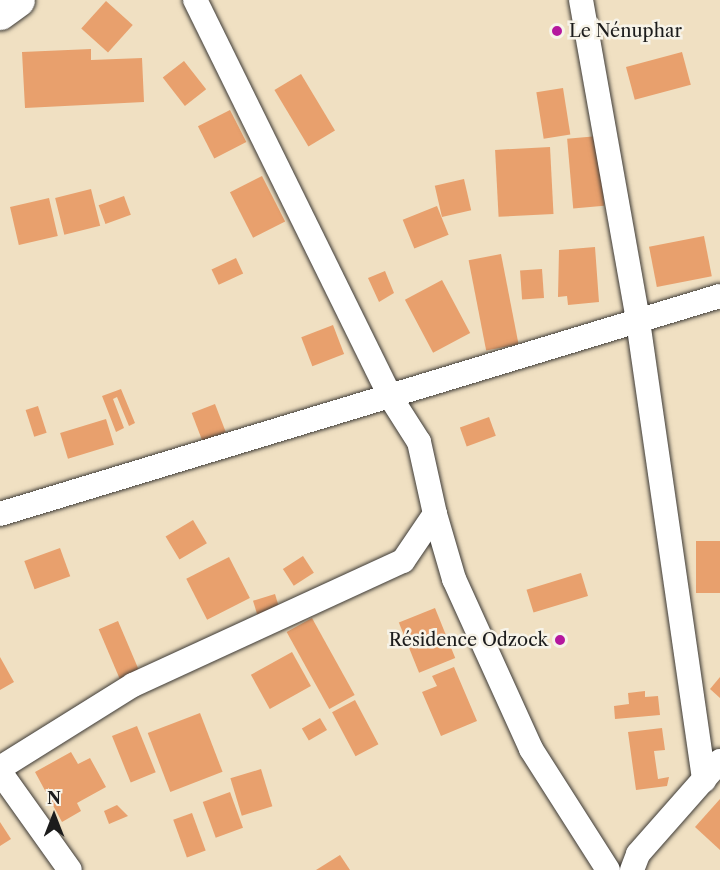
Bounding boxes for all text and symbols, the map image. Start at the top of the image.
place label: Le Nénuphar [569,20,682,42]
marker: Le Nénuphar [550,24,564,38]
place label: Résidence Odzock [389,629,548,651]
marker: Résidence Odzock [553,633,567,647]
north arrow [24,786,84,846]
text: N [47,788,61,808]

